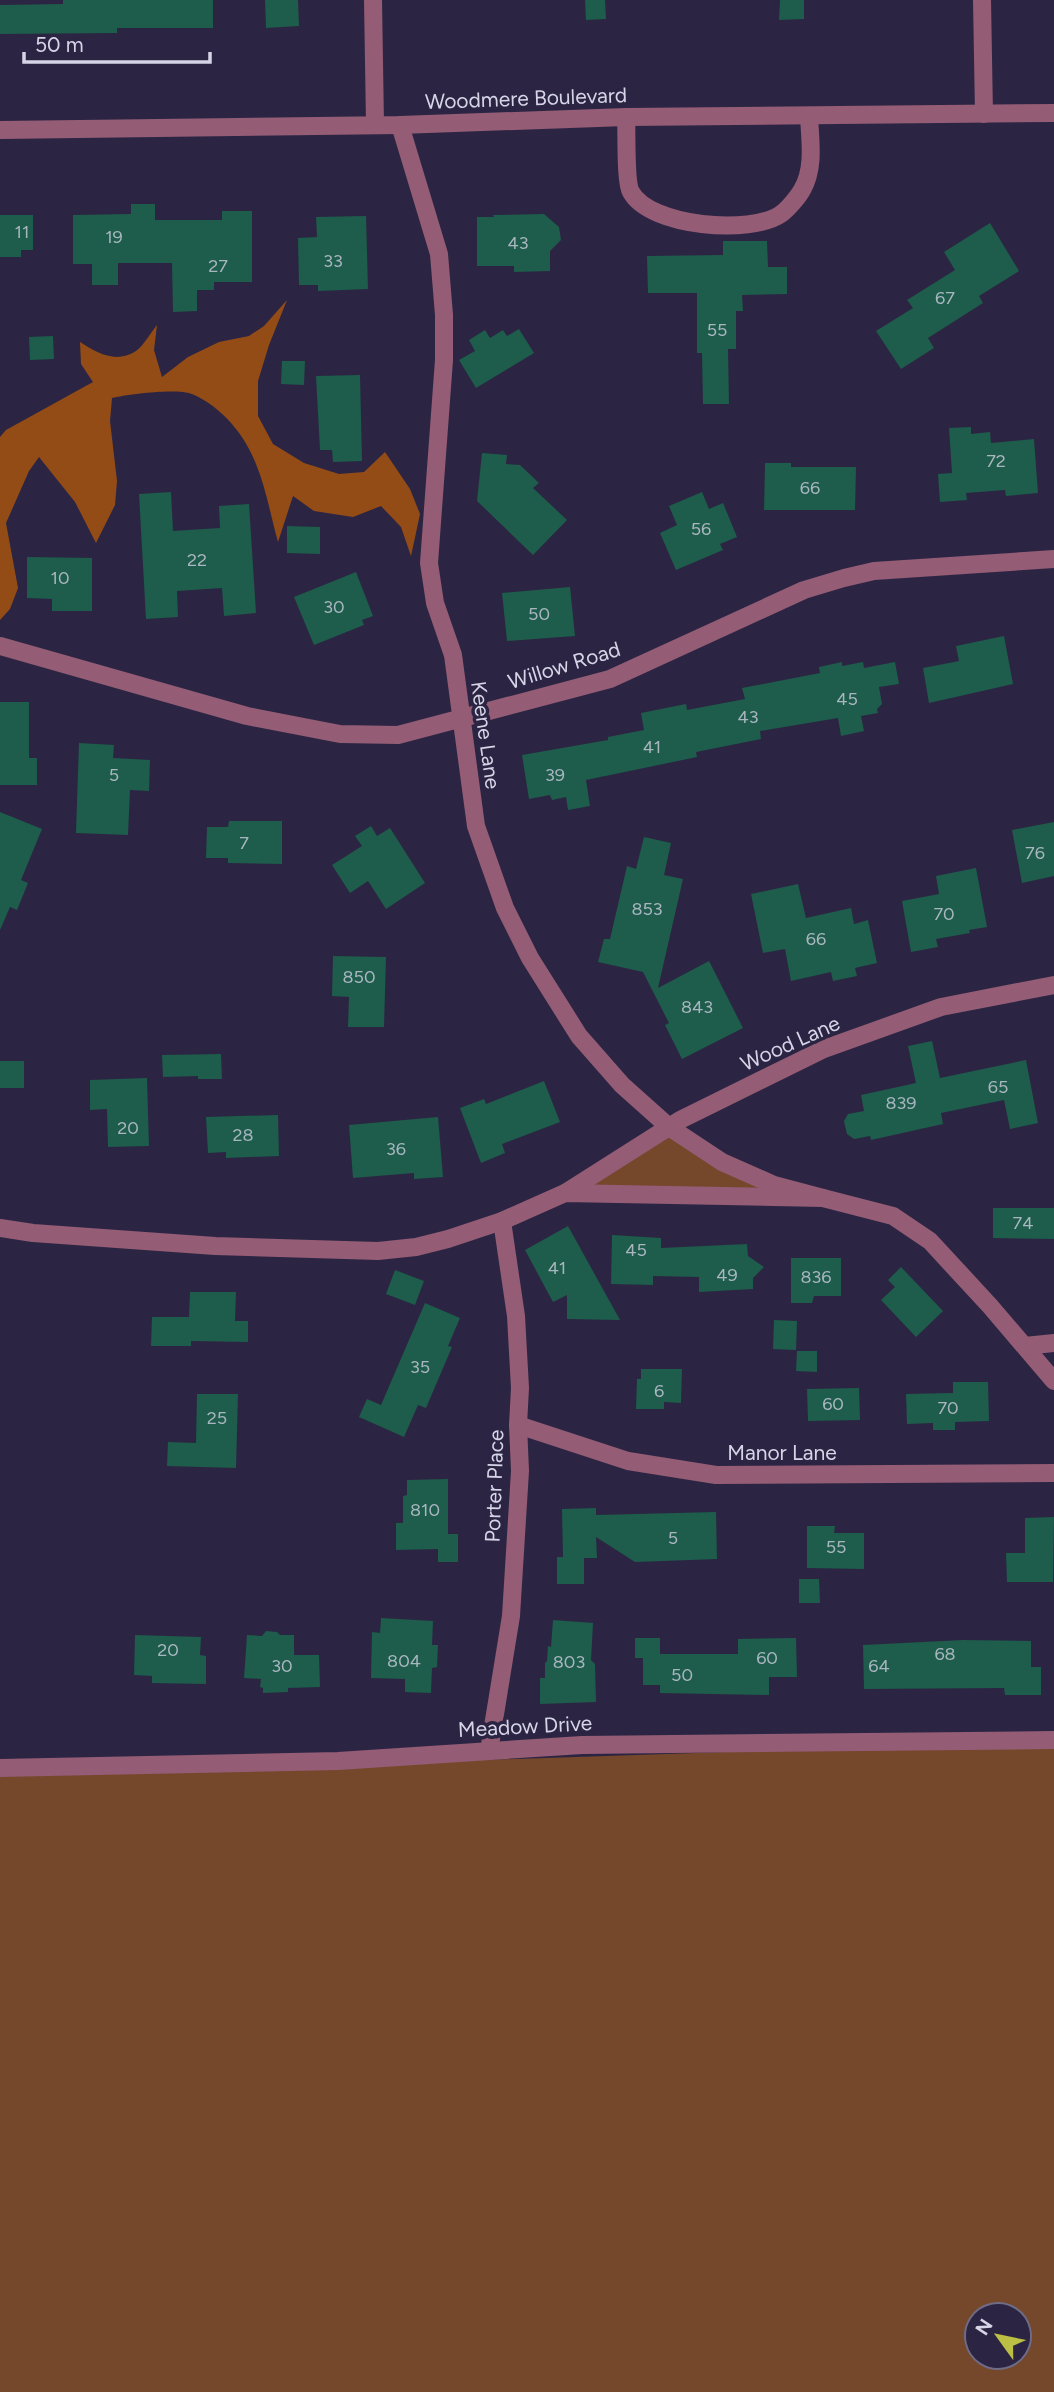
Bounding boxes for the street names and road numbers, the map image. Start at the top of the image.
street label: Woodmere Boulevard [424,82,628,114]
street label: Willow Road [505,636,623,694]
street label: Keene Lane [466,679,506,791]
street label: Wood Lane [737,1010,843,1076]
street label: Porter Place [480,1429,508,1543]
street label: Manor Lane [727,1440,837,1465]
street label: Meadow Drive [457,1710,593,1742]

